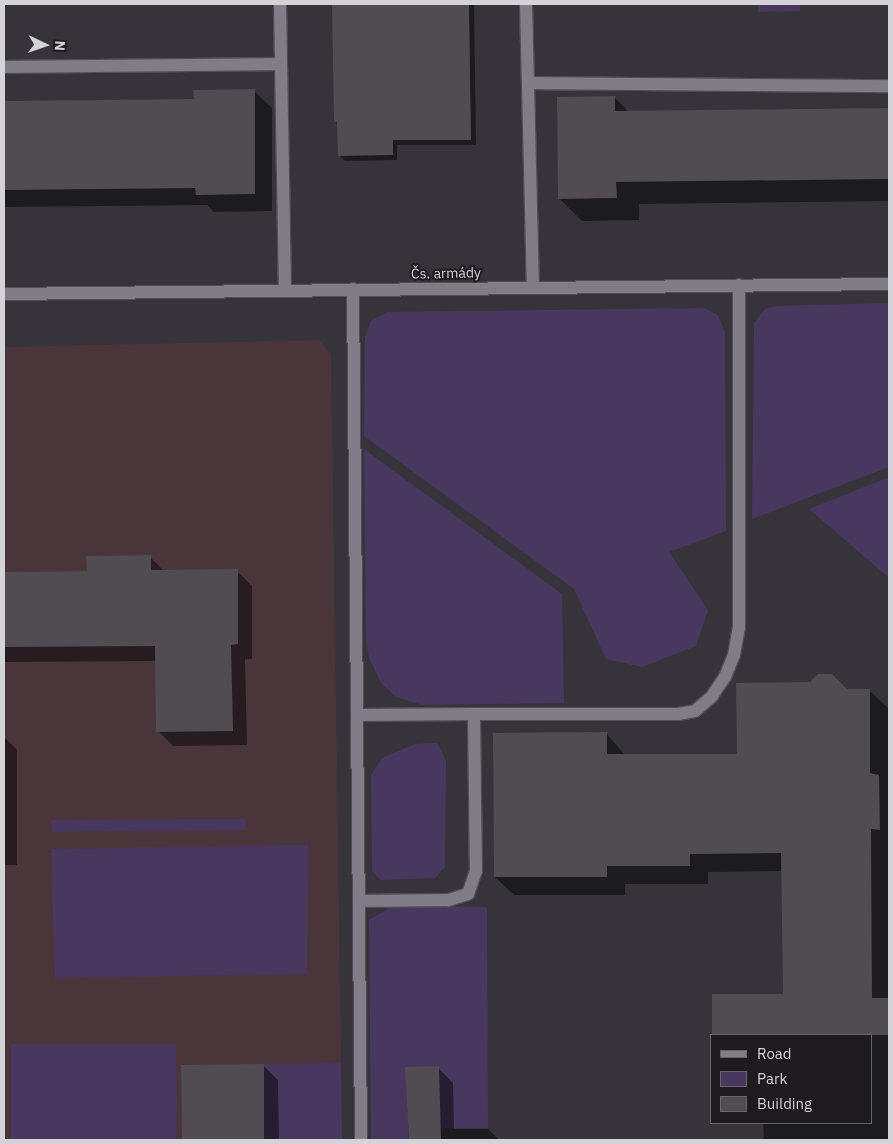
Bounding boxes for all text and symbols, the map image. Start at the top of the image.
north arrow [20,20,70,70]
text: N [51,40,69,51]
street label: Čs. armády [411,264,481,282]
legend [710,1034,873,1124]
text: Road [757,1044,792,1063]
text: Park [757,1069,787,1088]
text: Building [757,1094,812,1113]

